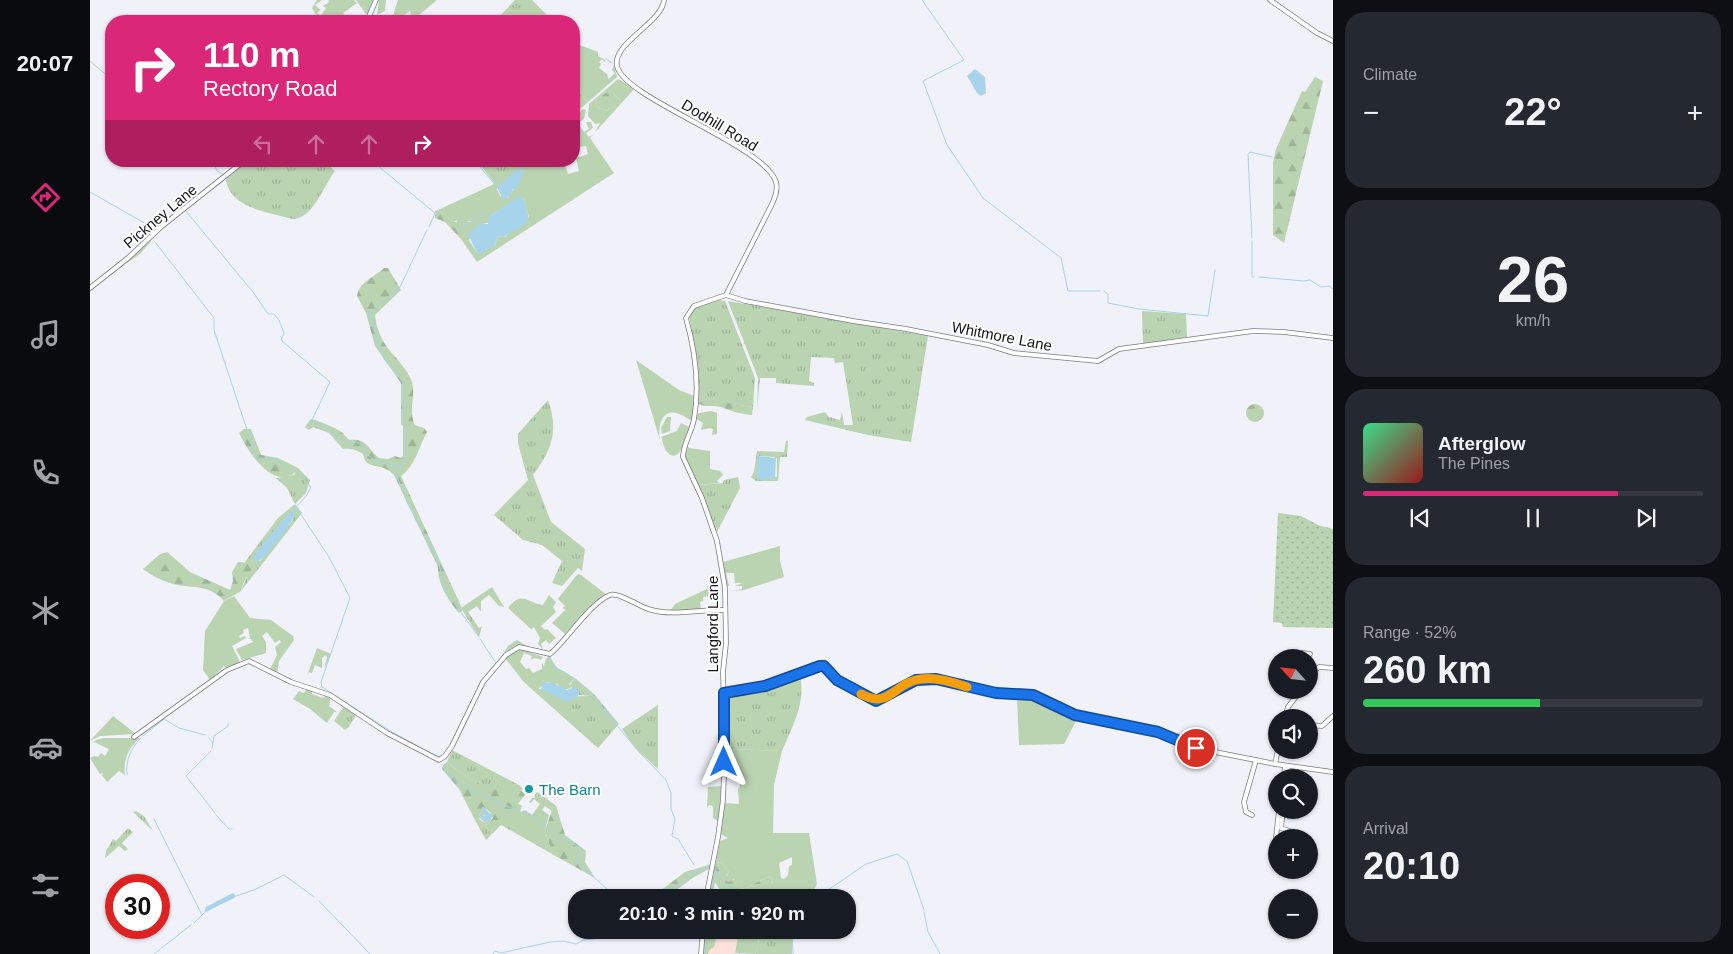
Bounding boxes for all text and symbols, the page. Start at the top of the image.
icon: right [120,35,185,100]
text: 110 m [203,35,300,74]
text: 20:07 [17,51,73,76]
text: Climate [1363,66,1417,83]
text: Rectory Road [203,76,338,101]
text: 22° [1504,91,1562,133]
street label: Dodhill Road [679,96,761,154]
text: − [1363,97,1379,128]
text: + [1687,97,1703,128]
icon: left [249,130,277,158]
icon: ahead [302,130,330,158]
icon: ahead [355,130,383,158]
icon: right [408,130,436,158]
icon: directions [28,180,63,215]
street label: Pickney Lane [120,181,200,251]
text: 26 [1497,243,1569,316]
text: km/h [1516,312,1550,329]
icon: music [28,317,63,352]
street label: Whitmore Lane [950,318,1054,354]
text: Afterglow [1438,433,1526,454]
icon: phone [28,455,63,490]
text: The Pines [1438,455,1510,472]
icon: previous [1406,504,1434,532]
icon: pause [1519,504,1547,532]
icon: next [1632,504,1660,532]
street label: Langford Lane [704,576,721,672]
icon: climate [28,593,63,628]
text: Range · 52% [1363,624,1456,641]
north arrow [1268,649,1318,699]
map controls [1268,649,1318,939]
text: 260 km [1363,649,1492,691]
button: sound [1268,709,1318,759]
pin [1175,727,1217,769]
icon: car [28,730,63,765]
icon: arrive [1182,734,1210,762]
position arrow [697,735,749,787]
button: search [1268,769,1318,819]
place label: The Barn [539,781,601,798]
marker: The Barn [523,783,535,795]
text: Arrival [1363,820,1408,837]
button: + [1268,829,1318,879]
text: 20:10 [1363,845,1460,887]
icon: filters [28,868,63,903]
speed limit sign: 30 [105,874,170,939]
button: − [1268,889,1318,939]
text: 20:10 · 3 min · 920 m [619,903,805,924]

